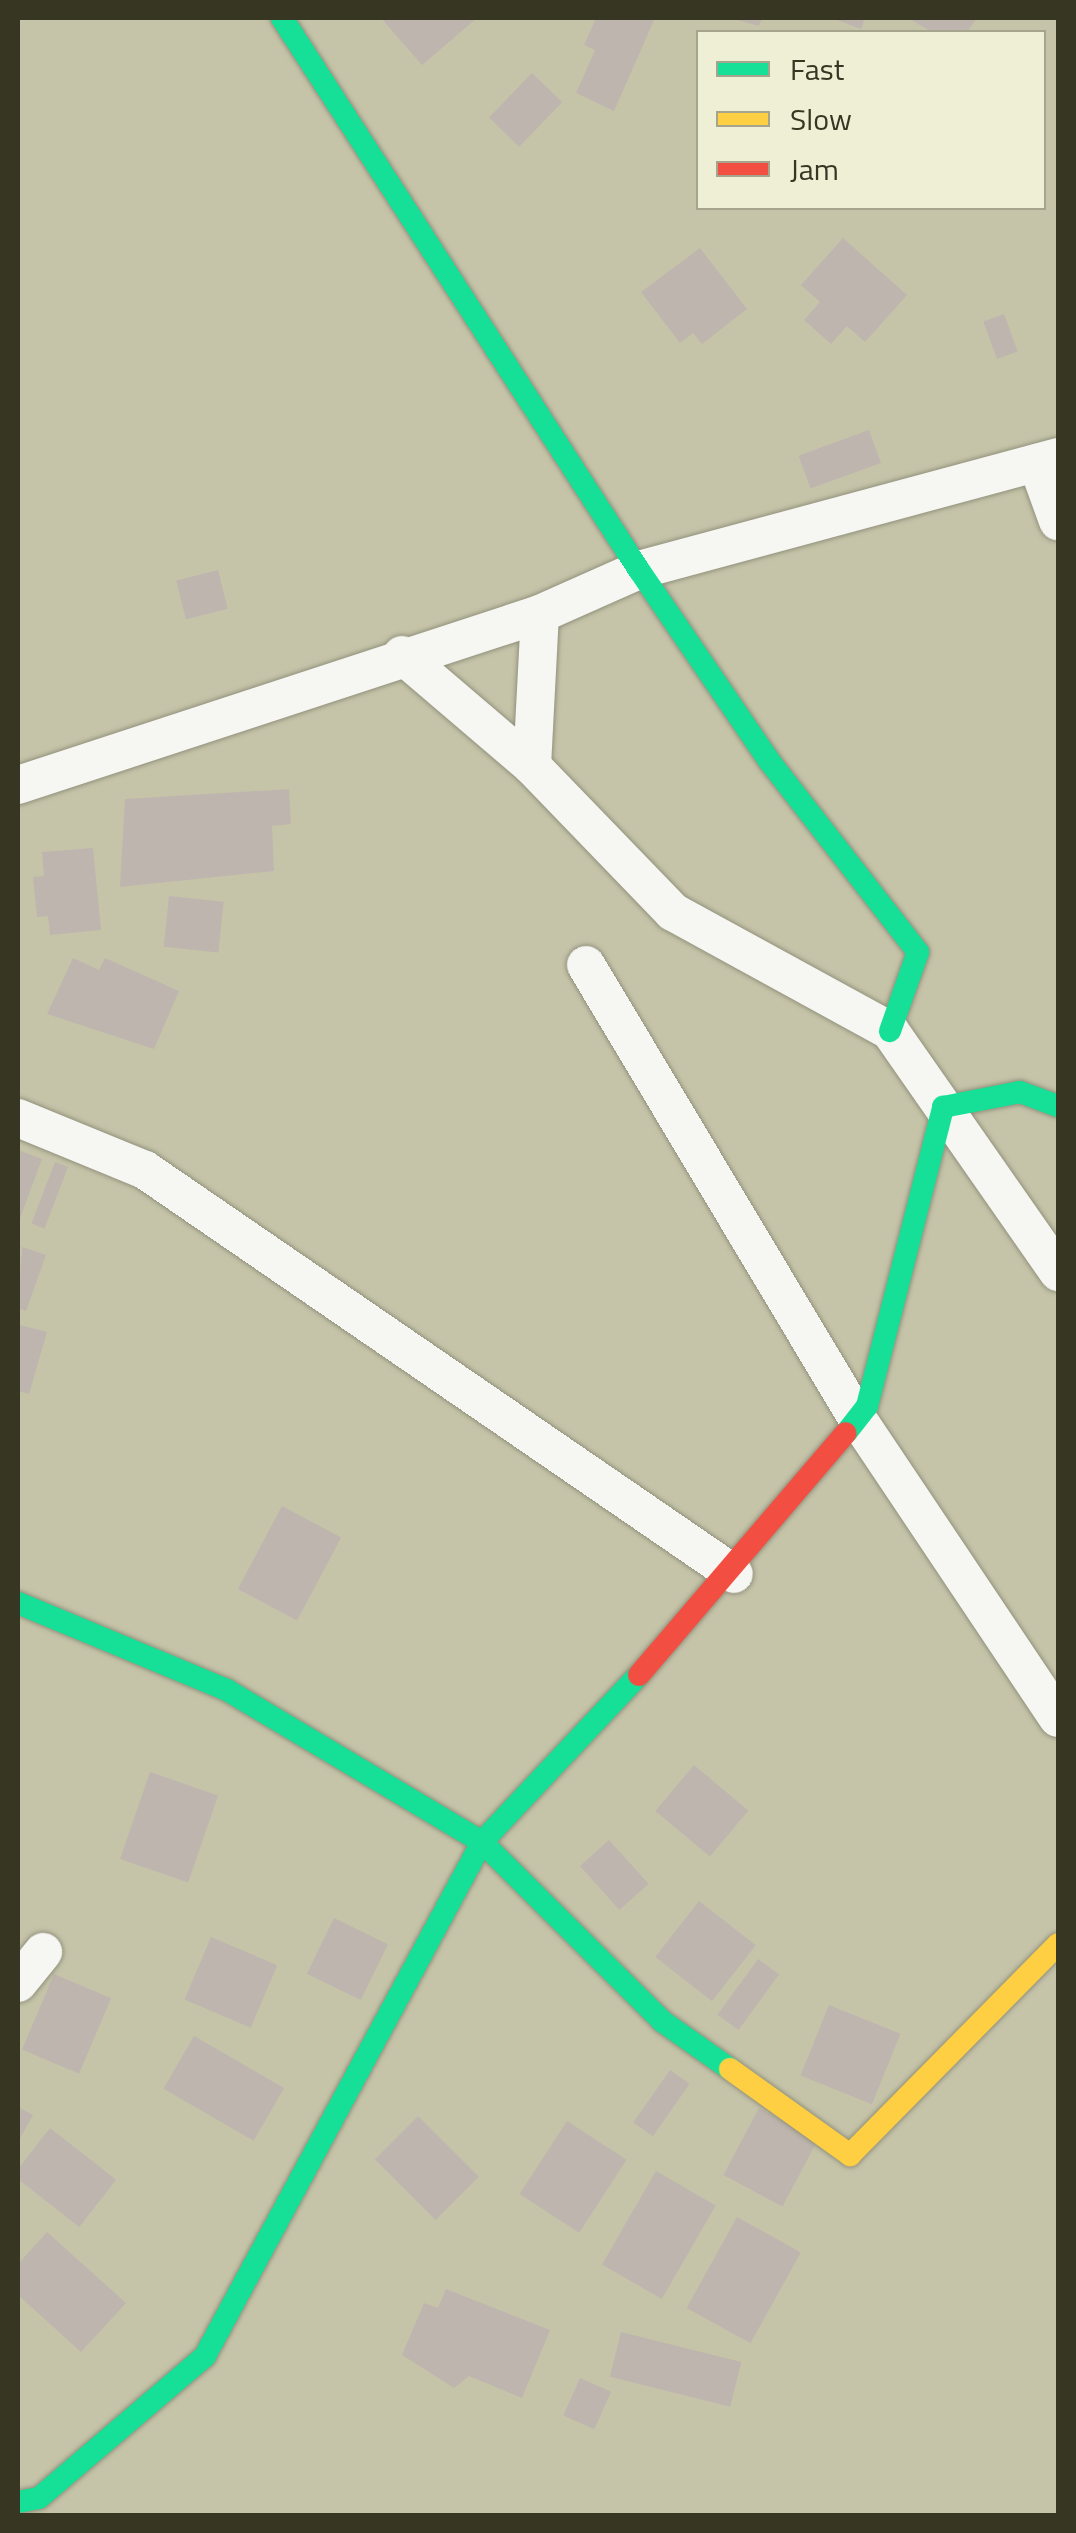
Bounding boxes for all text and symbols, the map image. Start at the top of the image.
legend [696,30,1046,210]
text: Fast [790,46,844,92]
text: Slow [790,96,852,142]
text: Jam [790,146,839,192]

